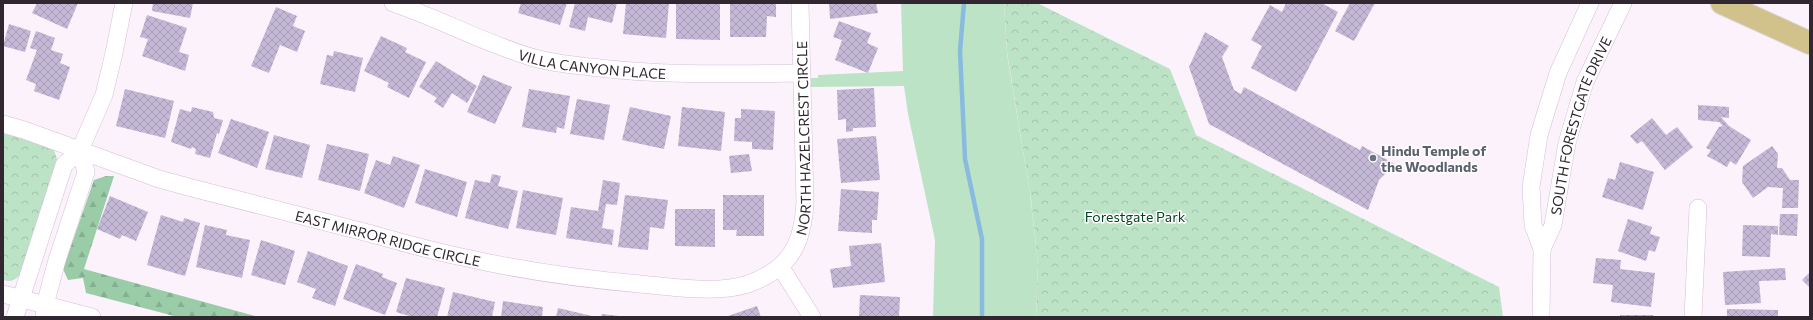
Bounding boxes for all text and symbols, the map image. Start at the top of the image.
street label: SOUTH FORESTGATE DRIVE [1546,33,1614,216]
street label: NORTH HAZELCREST CIRCLE [792,41,814,237]
street label: VILLA CANYON PLACE [516,45,666,81]
place label: Hindu Temple of the Woodlands [1381,142,1486,175]
marker: Hindu Temple of the Woodlands [1368,153,1378,163]
street label: EAST MIRROR RIDGE CIRCLE [294,206,482,269]
park label: Forestgate Park [1085,208,1186,225]

